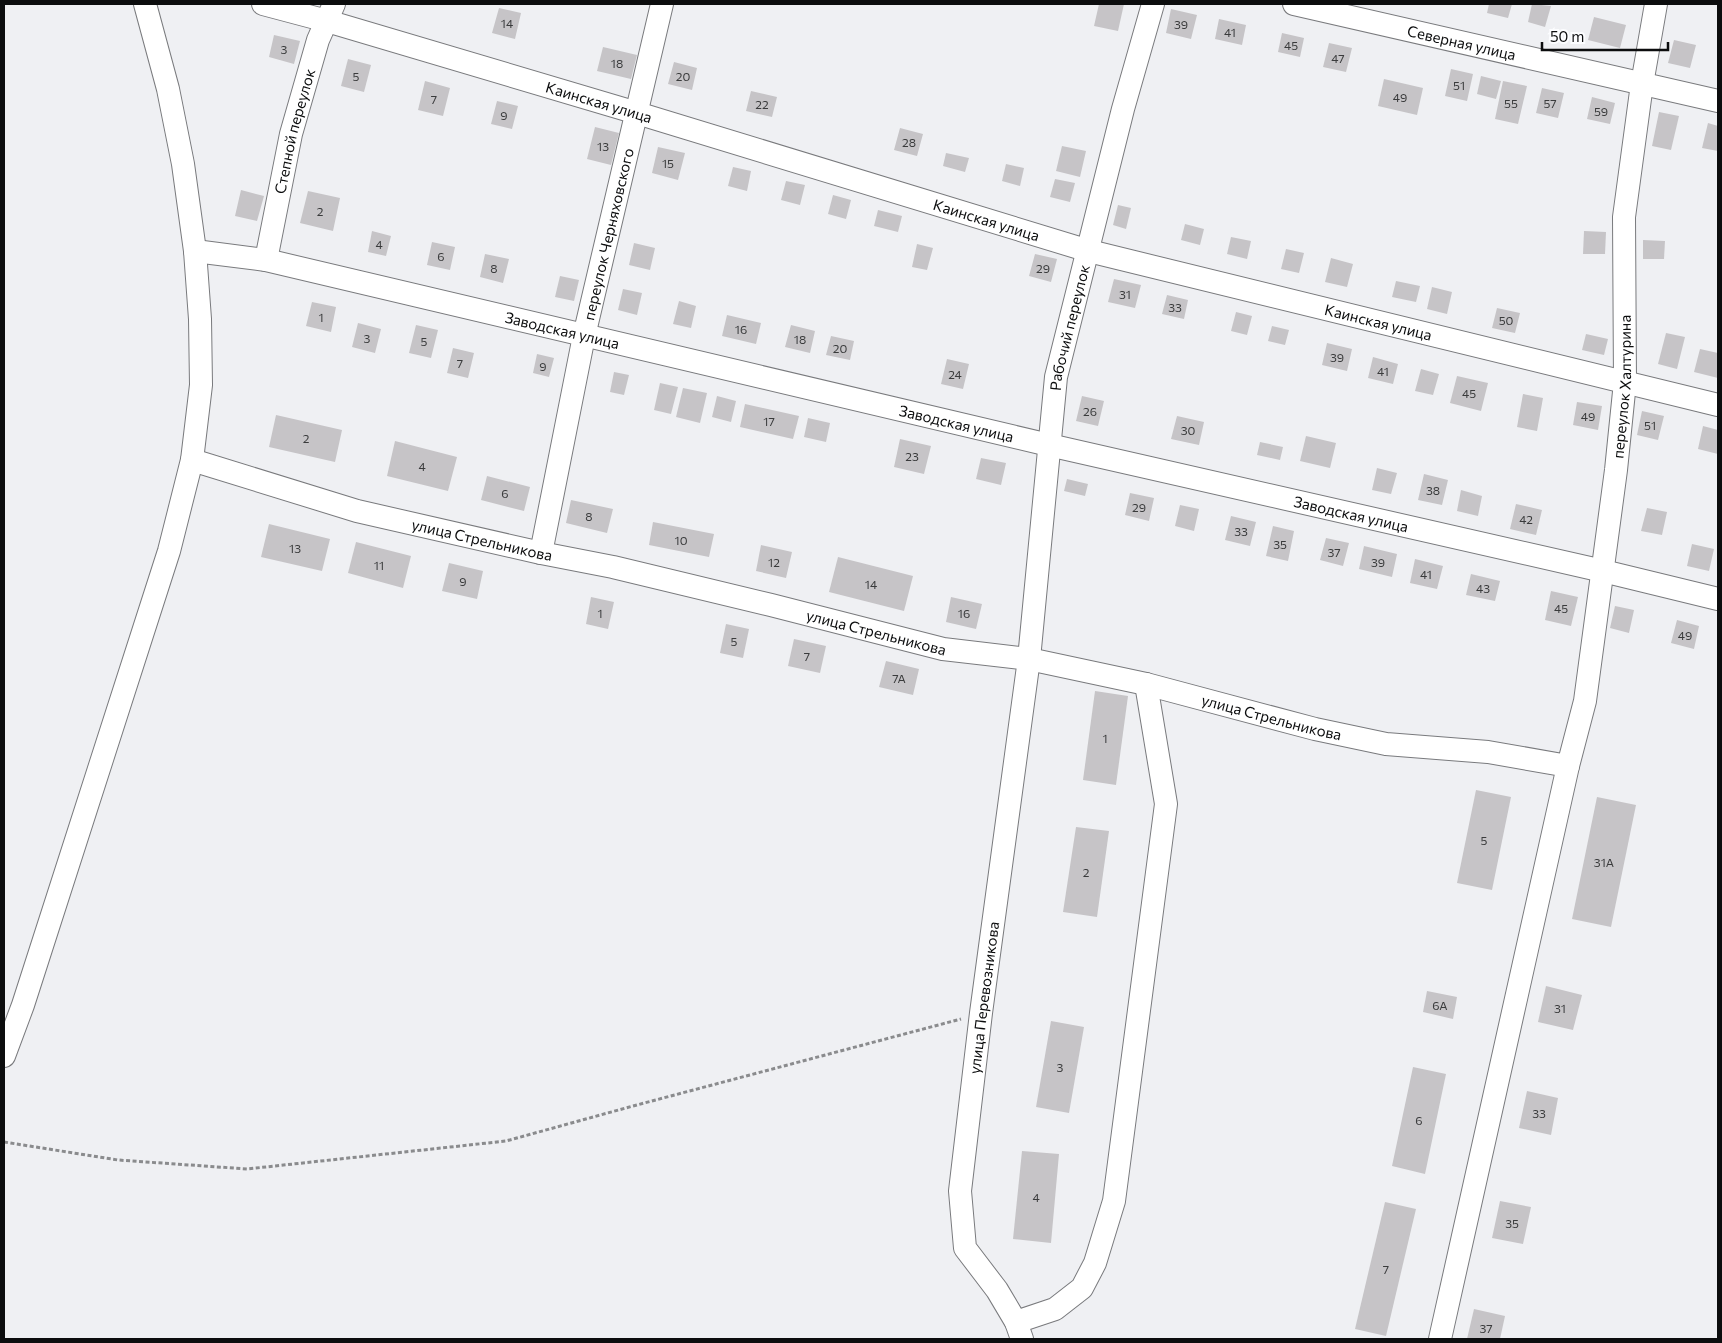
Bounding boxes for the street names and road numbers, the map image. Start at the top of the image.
street label: Северная улица [1406,21,1518,64]
street label: Степной переулок [270,66,318,195]
street label: Каинская улица [544,77,654,126]
street label: переулок Черняховского [579,146,637,322]
street label: Каинская улица [931,195,1042,244]
street label: Рабочий переулок [1046,263,1093,391]
street label: Каинская улица [1323,300,1434,344]
street label: Заводская улица [503,308,621,352]
street label: переулок Халтурина [1608,315,1634,459]
street label: Заводская улица [897,401,1015,445]
street label: Заводская улица [1292,492,1410,535]
street label: улица Стрельникова [410,515,554,564]
street label: улица Стрельникова [804,605,948,658]
street label: улица Стрельникова [1200,690,1343,743]
street label: улица Перевозникова [965,920,1002,1075]

